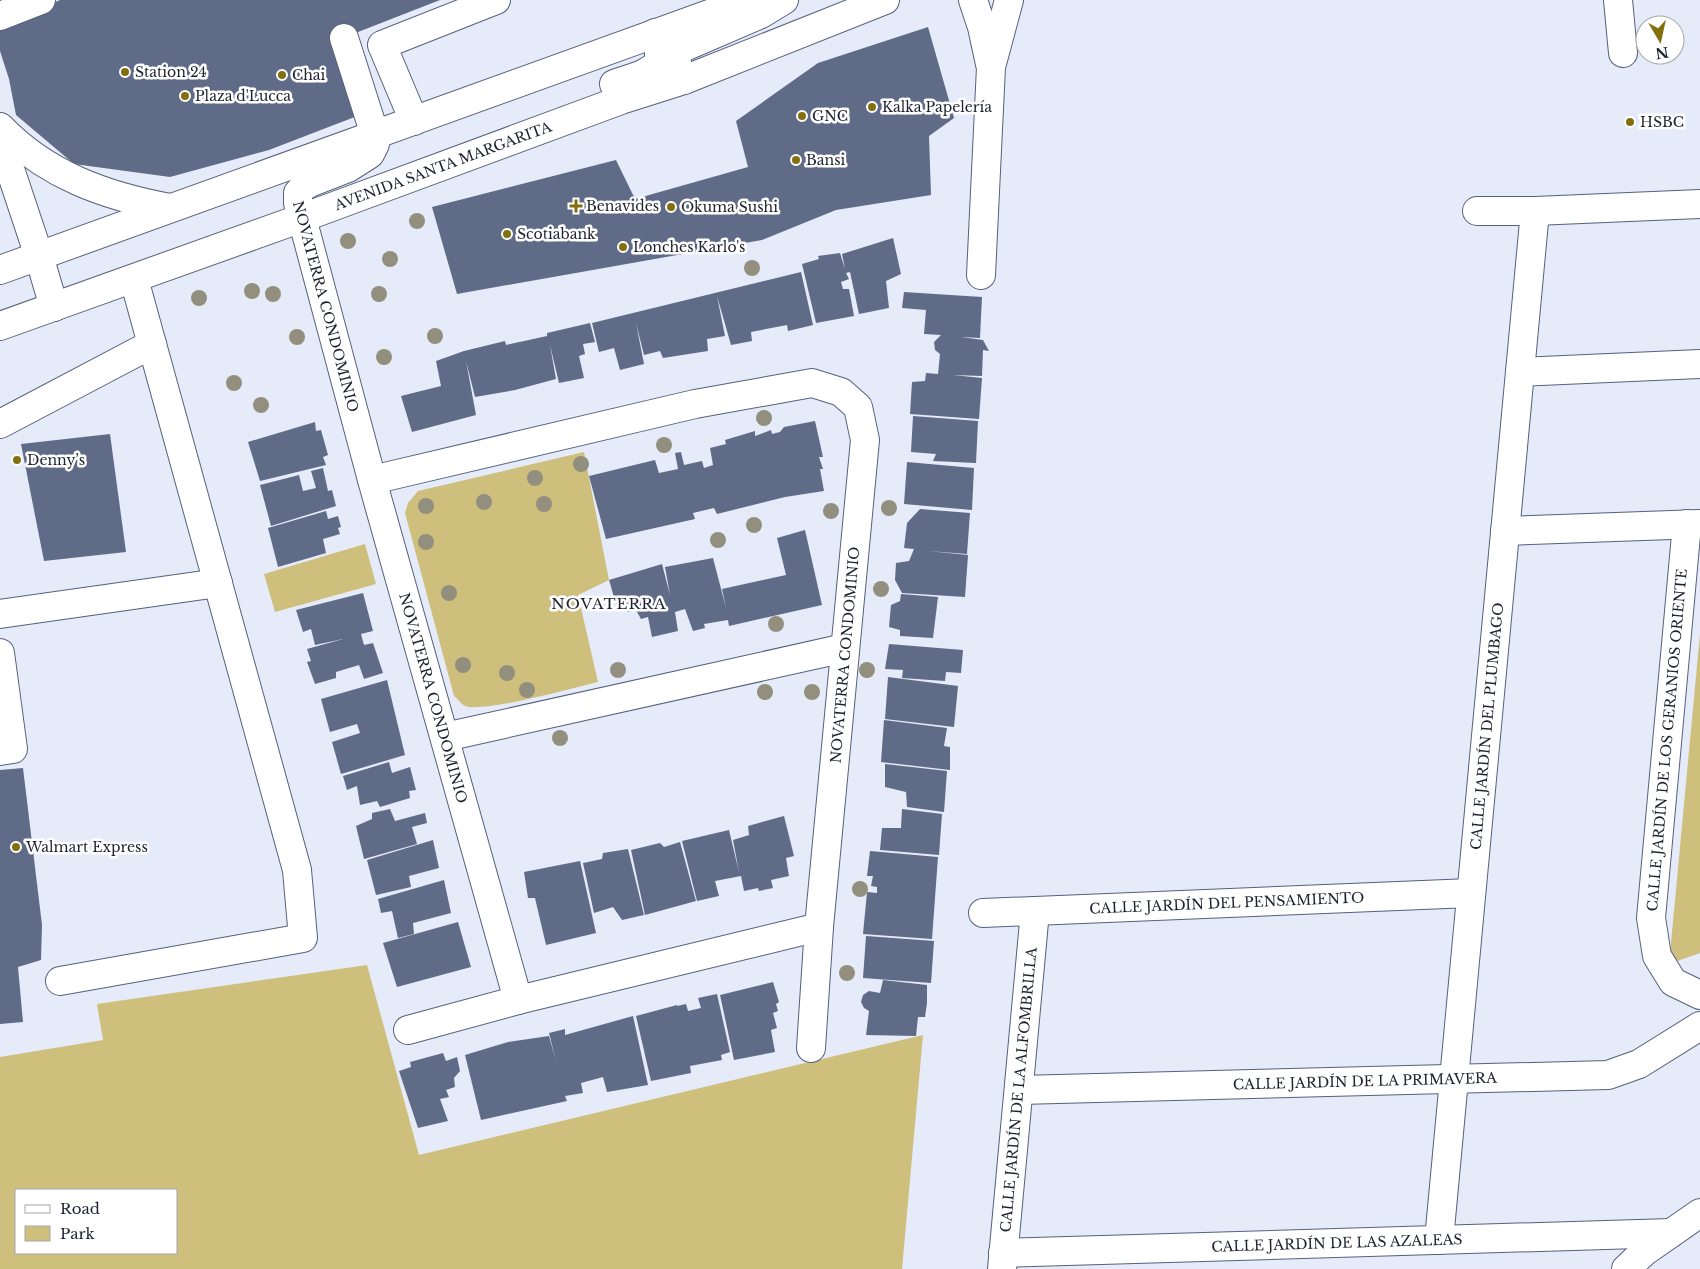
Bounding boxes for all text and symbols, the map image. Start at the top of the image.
north arrow [1635,15,1685,65]
text: N [1654,43,1670,63]
place label: Station 24 [135,63,207,81]
marker: Station 24 [119,66,131,78]
place label: Chai [292,66,326,84]
marker: Chai [276,69,288,81]
place label: Plaza d'Lucca [195,87,291,105]
marker: Plaza d'Lucca [179,90,191,102]
place label: Kalka Papelería [882,98,992,116]
marker: Kalka Papelería [866,101,878,113]
place label: GNC [812,107,848,125]
marker: GNC [796,110,808,122]
place label: HSBC [1640,113,1684,131]
marker: HSBC [1624,116,1636,128]
street label: AVENIDA SANTA MARGARITA [331,117,554,215]
place label: Bansi [806,151,845,169]
marker: Bansi [790,154,802,166]
place label: Benavides [586,197,659,215]
place label: Okuma Sushi [681,198,778,216]
street label: NOVATERRA CONDOMINIO [289,199,362,414]
marker: Benavides [570,200,582,212]
marker: Okuma Sushi [665,201,677,213]
place label: Scotiabank [517,225,596,243]
marker: Scotiabank [501,228,513,240]
place label: Lonches Karlo's [633,238,745,256]
marker: Lonches Karlo's [617,241,629,253]
place label: Denny’s [27,451,85,469]
marker: Denny’s [11,454,23,466]
street label: NOVATERRA CONDOMINIO [827,546,863,764]
street label: CALLE JARDÍN DE LOS GERANIOS ORIENTE [1643,568,1691,912]
street label: NOVATERRA CONDOMINIO [395,591,471,805]
district label: NOVATERRA [551,594,667,613]
street label: CALLE JARDÍN DEL PLUMBAGO [1466,602,1507,851]
place label: Walmart Express [25,838,148,856]
marker: Walmart Express [10,841,22,853]
street label: CALLE JARDÍN DEL PENSAMIENTO [1089,888,1365,918]
street label: CALLE JARDÍN DE LA ALFOMBRILLA [996,946,1041,1233]
street label: CALLE JARDÍN DE LA PRIMAVERA [1233,1069,1497,1094]
legend [15,1189,178,1254]
text: Road [60,1199,100,1218]
text: Park [60,1224,96,1243]
street label: CALLE JARDÍN DE LAS AZALEAS [1211,1230,1463,1256]

